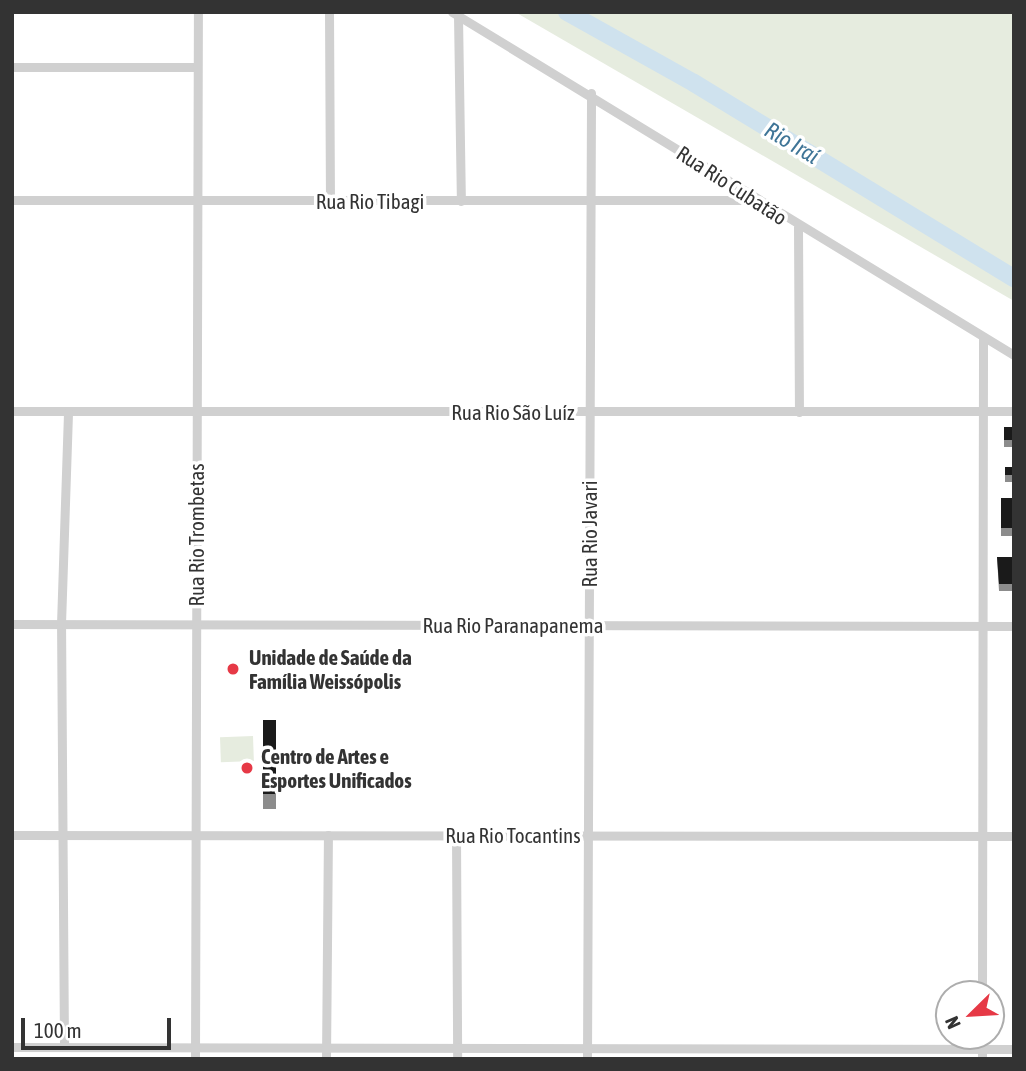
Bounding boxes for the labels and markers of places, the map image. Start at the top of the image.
place label: Unidade de Saúde da Família Weissópolis [249,644,412,694]
marker: Unidade de Saúde da Família Weissópolis [223,659,243,679]
place label: Centro de Artes e Esportes Unificados [261,743,412,793]
marker: Centro de Artes e Esportes Unificados [239,760,255,776]

